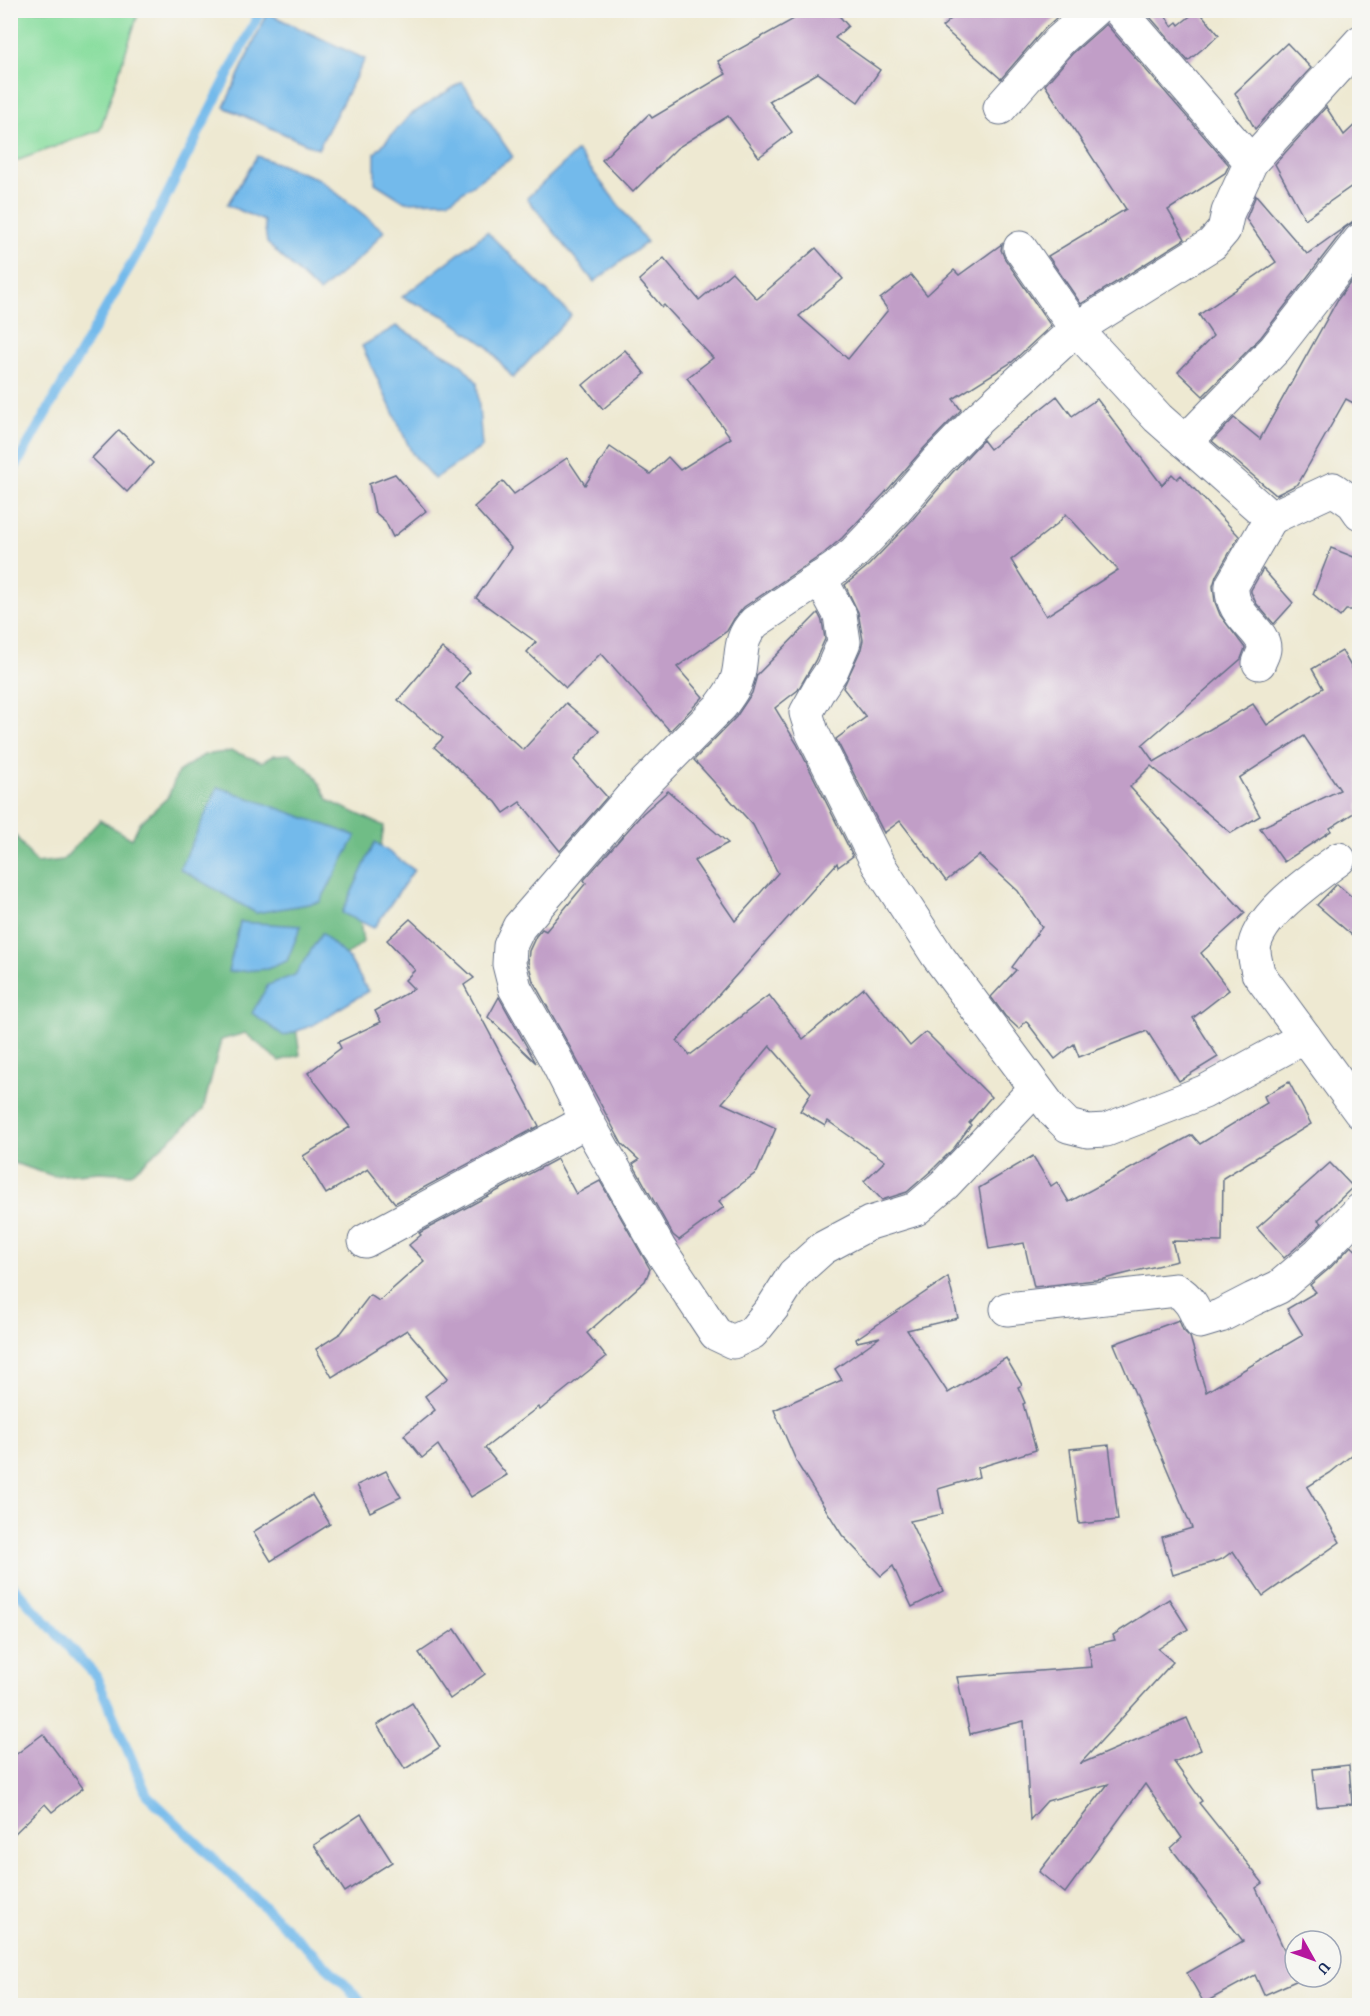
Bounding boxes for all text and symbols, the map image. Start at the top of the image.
north arrow [1283,1929,1343,1989]
text: U [1312,1957,1336,1979]

